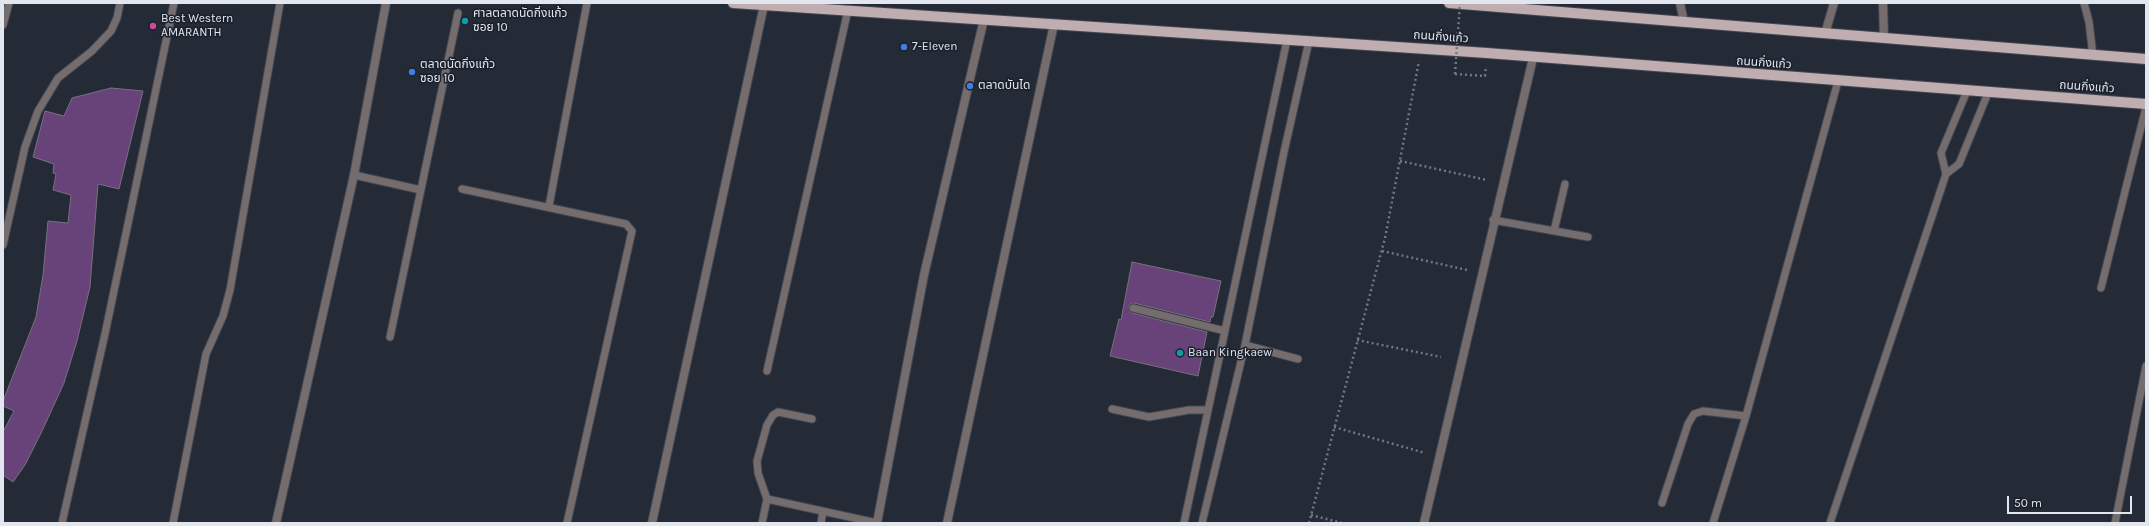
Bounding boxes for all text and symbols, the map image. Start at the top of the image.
place label: ศาลตลาดนัดกิ่งแก้ว ซอย 10 [473,7,567,35]
place label: Best Western AMARANTH [161,12,233,40]
marker: ศาลตลาดนัดกิ่งแก้ว ซอย 10 [460,16,470,26]
marker: Best Western AMARANTH [148,21,158,31]
street label: ถนนกิ่งแก้ว [1413,28,1469,46]
place label: 7-Eleven [912,40,958,54]
marker: 7-Eleven [899,42,909,52]
street label: ถนนกิ่งแก้ว [1736,54,1792,72]
place label: ตลาดนัดกิ่งแก้ว ซอย 10 [420,58,495,86]
marker: ตลาดนัดกิ่งแก้ว ซอย 10 [407,67,417,77]
street label: ถนนกิ่งแก้ว [2059,78,2115,96]
place label: ตลาดบันได [978,79,1030,93]
marker: ตลาดบันได [965,81,975,91]
place label: Baan Kingkaew [1188,346,1272,360]
marker: Baan Kingkaew [1175,348,1185,358]
scale bar [2009,488,2134,514]
text: 50 m [2014,496,2042,510]

